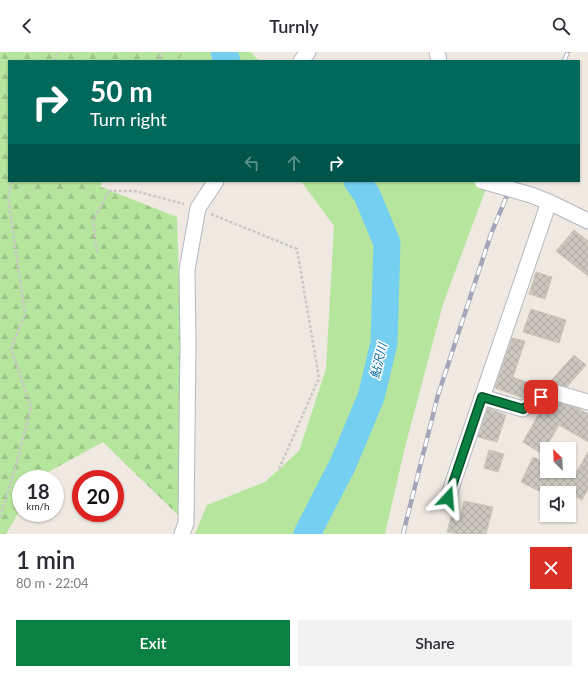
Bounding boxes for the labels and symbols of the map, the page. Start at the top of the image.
water label: 鮎沢川 [367,340,390,380]
pin [524,380,558,414]
north arrow [540,442,576,478]
speed limit sign: 20 [72,470,124,522]
position arrow [427,477,469,519]

